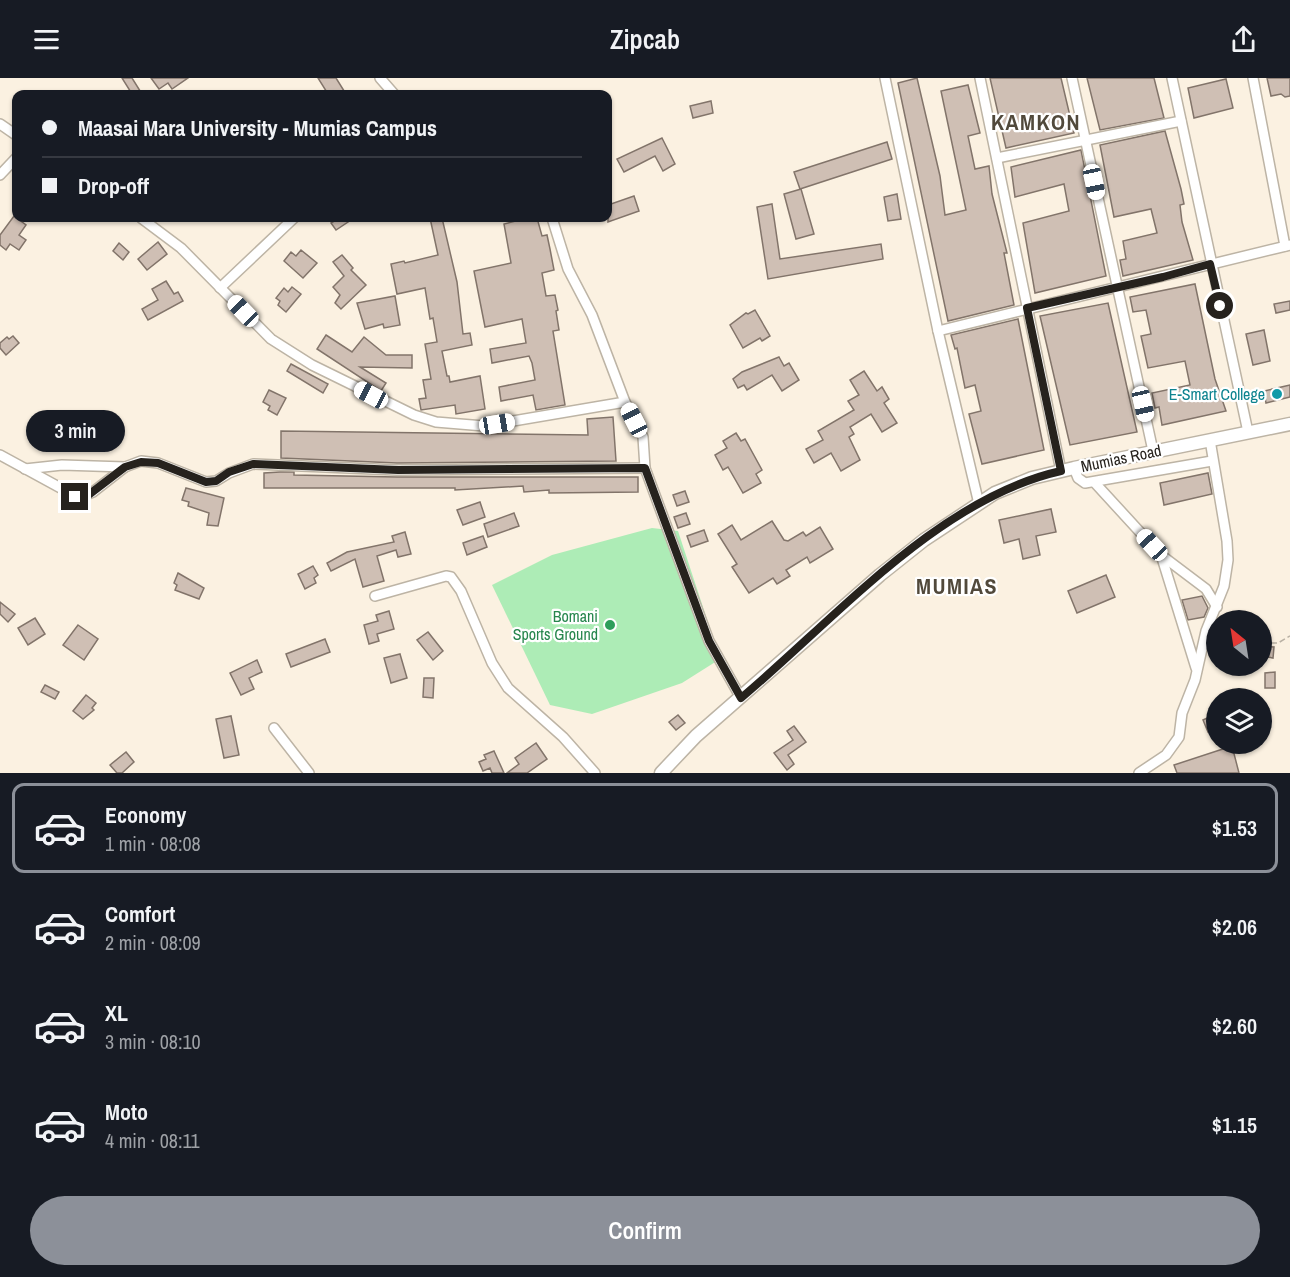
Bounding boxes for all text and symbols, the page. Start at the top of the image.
text: Zipcab [610,21,680,57]
icon: menu [30,23,63,56]
icon: share [1227,23,1260,56]
district label: KAMKON [991,107,1081,137]
text: Maasai Mara University - Mumias Campus [78,113,437,143]
car [1081,163,1107,201]
text: Drop-off [78,171,149,201]
car [224,292,262,330]
route start [1206,292,1233,319]
car [351,379,391,411]
place label: E-Smart College [1169,383,1265,405]
car [1130,384,1156,424]
marker: E-Smart College [1270,387,1284,401]
car [618,400,650,440]
callout: 3 min [26,410,124,452]
car [478,412,516,436]
text: 3 min [54,417,97,444]
street label: Mumias Road [1079,439,1163,477]
route end [61,483,88,510]
car [1133,526,1171,564]
district label: MUMIAS [916,571,998,601]
place label: Bomani Sports Ground [513,605,598,645]
north arrow [1206,610,1272,676]
map controls [1206,610,1272,754]
marker: Bomani Sports Ground [603,618,617,632]
button: layers [1206,688,1272,754]
text: Economy [105,800,186,830]
icon: car [33,801,87,855]
text: $1.53 [1212,813,1257,843]
text: 1 min · 08:08 [105,830,201,857]
text: Comfort [105,899,175,929]
icon: car [33,900,87,954]
text: $2.06 [1212,912,1257,942]
text: 2 min · 08:09 [105,929,201,956]
text: XL [105,998,128,1028]
icon: car [33,999,87,1053]
text: $2.60 [1212,1011,1257,1041]
text: 3 min · 08:10 [105,1028,201,1055]
text: Moto [105,1097,148,1127]
icon: car [33,1098,87,1152]
text: $1.15 [1212,1110,1257,1140]
text: 4 min · 08:11 [105,1127,200,1154]
button: Confirm [30,1196,1260,1265]

